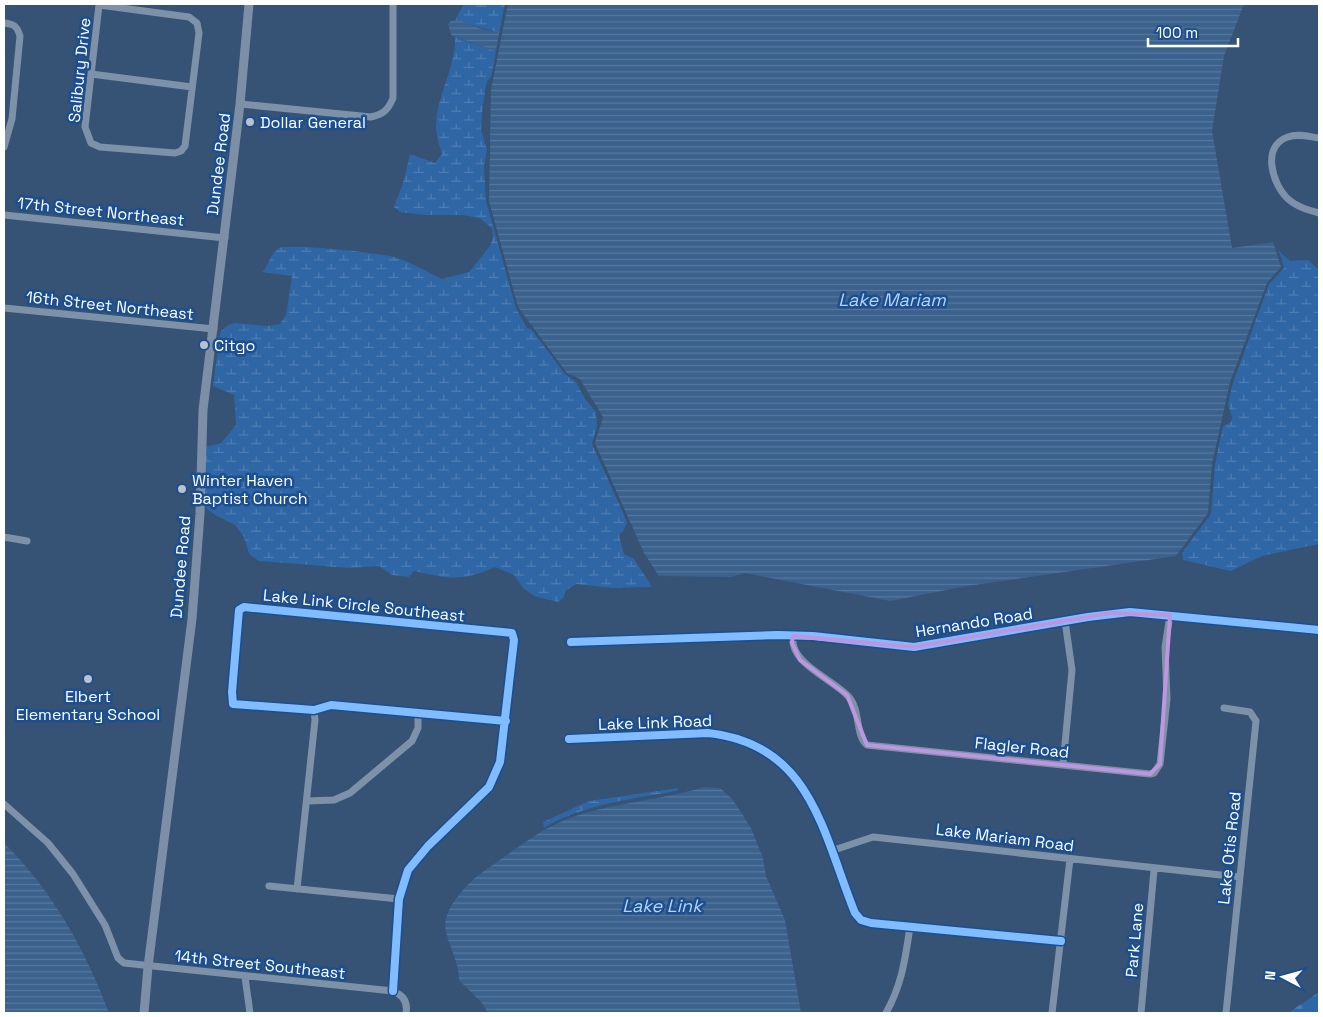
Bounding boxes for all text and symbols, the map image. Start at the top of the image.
scale bar [1148,15,1238,47]
street label: Salibury Drive [64,17,95,123]
text: 100 m [1156,23,1198,42]
street label: Dundee Road [202,112,235,216]
place label: Dollar General [260,112,366,133]
marker: Dollar General [244,116,256,128]
street label: 17th Street Northeast [16,192,186,231]
street label: 16th Street Northeast [25,286,195,325]
water label: Lake Mariam [838,288,946,311]
place label: Citgo [214,335,255,356]
marker: Citgo [198,339,210,351]
place label: Winter Haven Baptist Church [192,470,308,509]
marker: Winter Haven Baptist Church [176,483,188,495]
street label: Dundee Road [166,515,195,619]
street label: Lake Link Circle Southeast [262,584,466,627]
street label: Hernando Road [914,603,1034,642]
marker: Elbert Elementary School [82,673,94,685]
place label: Elbert Elementary School [16,686,160,725]
street label: Lake Link Road [598,710,712,735]
street label: Flagler Road [974,732,1070,763]
street label: Lake Otis Road [1213,791,1246,906]
street label: Lake Mariam Road [935,819,1075,856]
water label: Lake Link [622,894,704,917]
street label: Park Lane [1121,902,1148,978]
street label: 14th Street Southeast [173,945,346,984]
north arrow [1258,952,1308,1002]
text: N [1261,970,1280,981]

